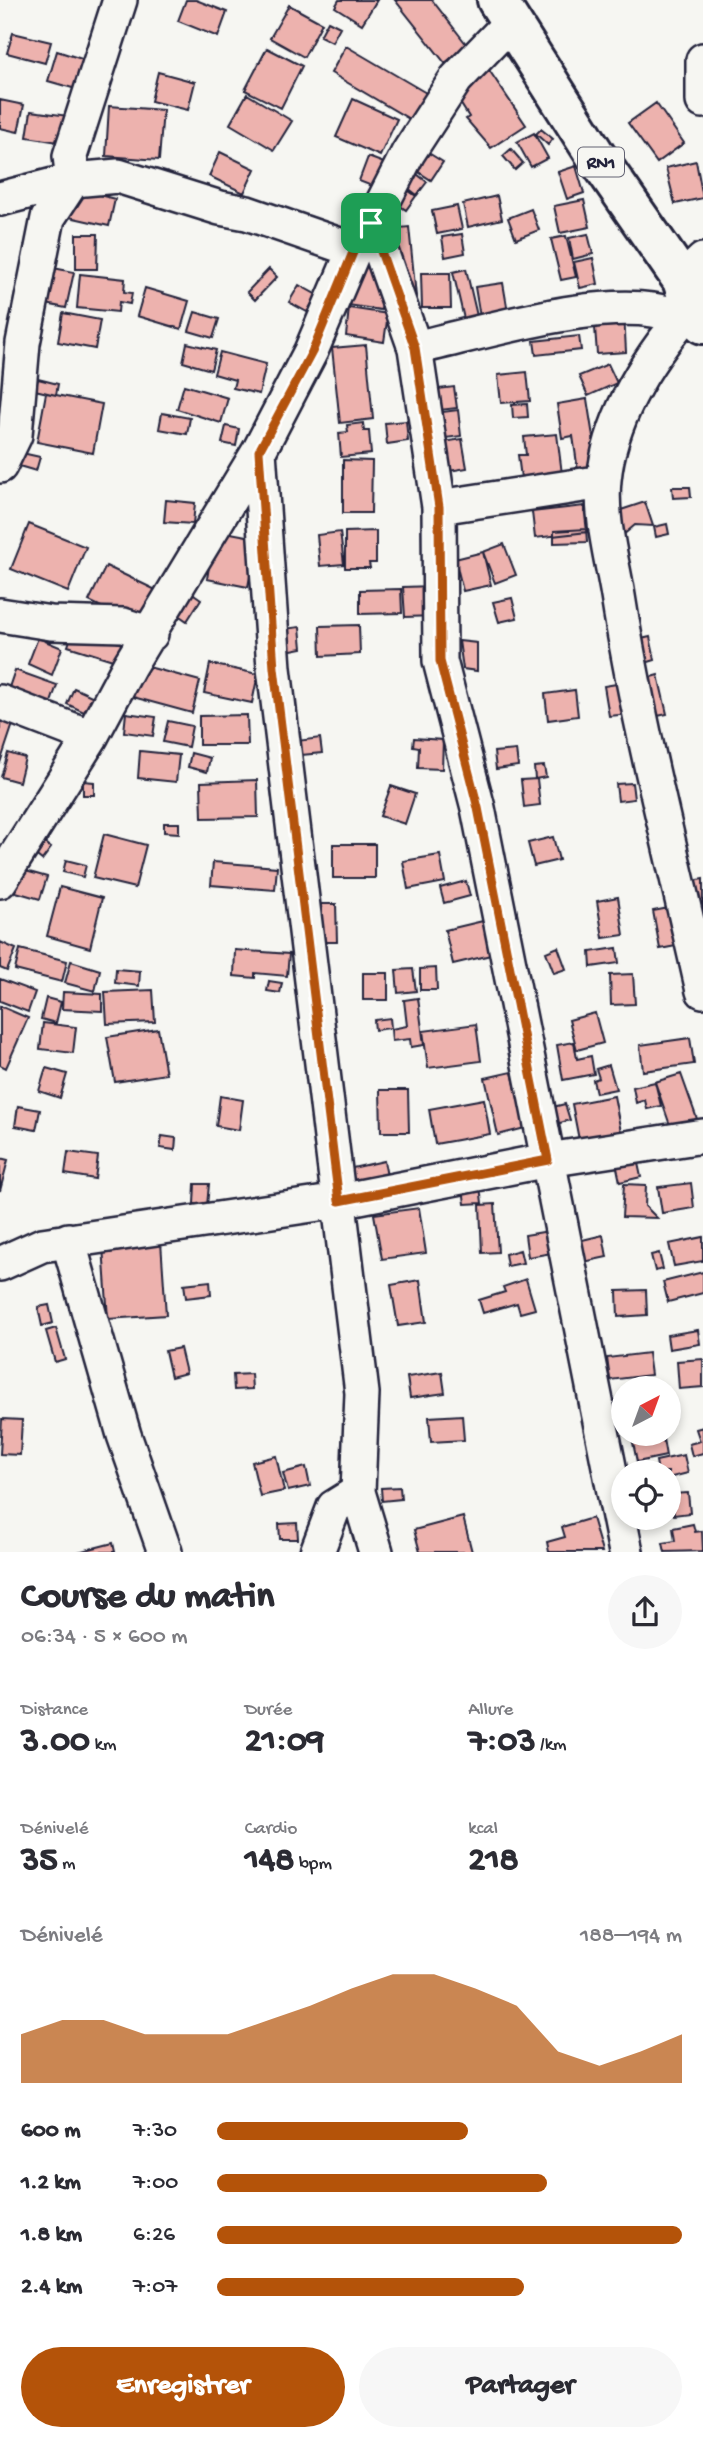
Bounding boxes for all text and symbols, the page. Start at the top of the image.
road number: RN1 [578,148,624,176]
pin [341,193,401,253]
icon: arrive [352,204,390,242]
north arrow [611,1376,681,1446]
map controls [611,1376,681,1530]
button: locate [611,1460,681,1530]
button: share [608,1575,682,1649]
text: Course du matin [21,1576,274,1620]
text: 06:34 · 5 × 600 m [21,1624,188,1651]
text: Distance [21,1699,88,1722]
text: Durée [245,1699,292,1722]
text: Allure [468,1699,513,1722]
text: 3.00 [21,1722,90,1763]
text: 21:09 [245,1722,324,1763]
text: 7:03 [468,1722,536,1763]
text: km [90,1734,116,1757]
text: /km [536,1734,567,1757]
text: Dénivelé [21,1818,89,1841]
text: Cardio [245,1818,297,1841]
text: kcal [468,1818,498,1841]
text: 35 [21,1841,58,1882]
text: 148 [245,1841,295,1882]
text: 218 [468,1841,519,1882]
text: m [58,1853,76,1876]
text: bpm [295,1853,332,1876]
text: Dénivelé [21,1923,103,1950]
text: 188–194 m [580,1923,682,1950]
text: 600 m [21,2118,81,2145]
text: 7:30 [133,2118,177,2145]
text: 1.2 km [21,2170,81,2197]
text: 7:00 [133,2170,178,2197]
text: 1.8 km [21,2222,82,2249]
text: 6:26 [133,2222,175,2249]
text: 2.4 km [21,2274,82,2301]
text: 7:07 [133,2274,177,2301]
button: Enregistrer [21,2347,345,2427]
button: Partager [359,2347,682,2427]

